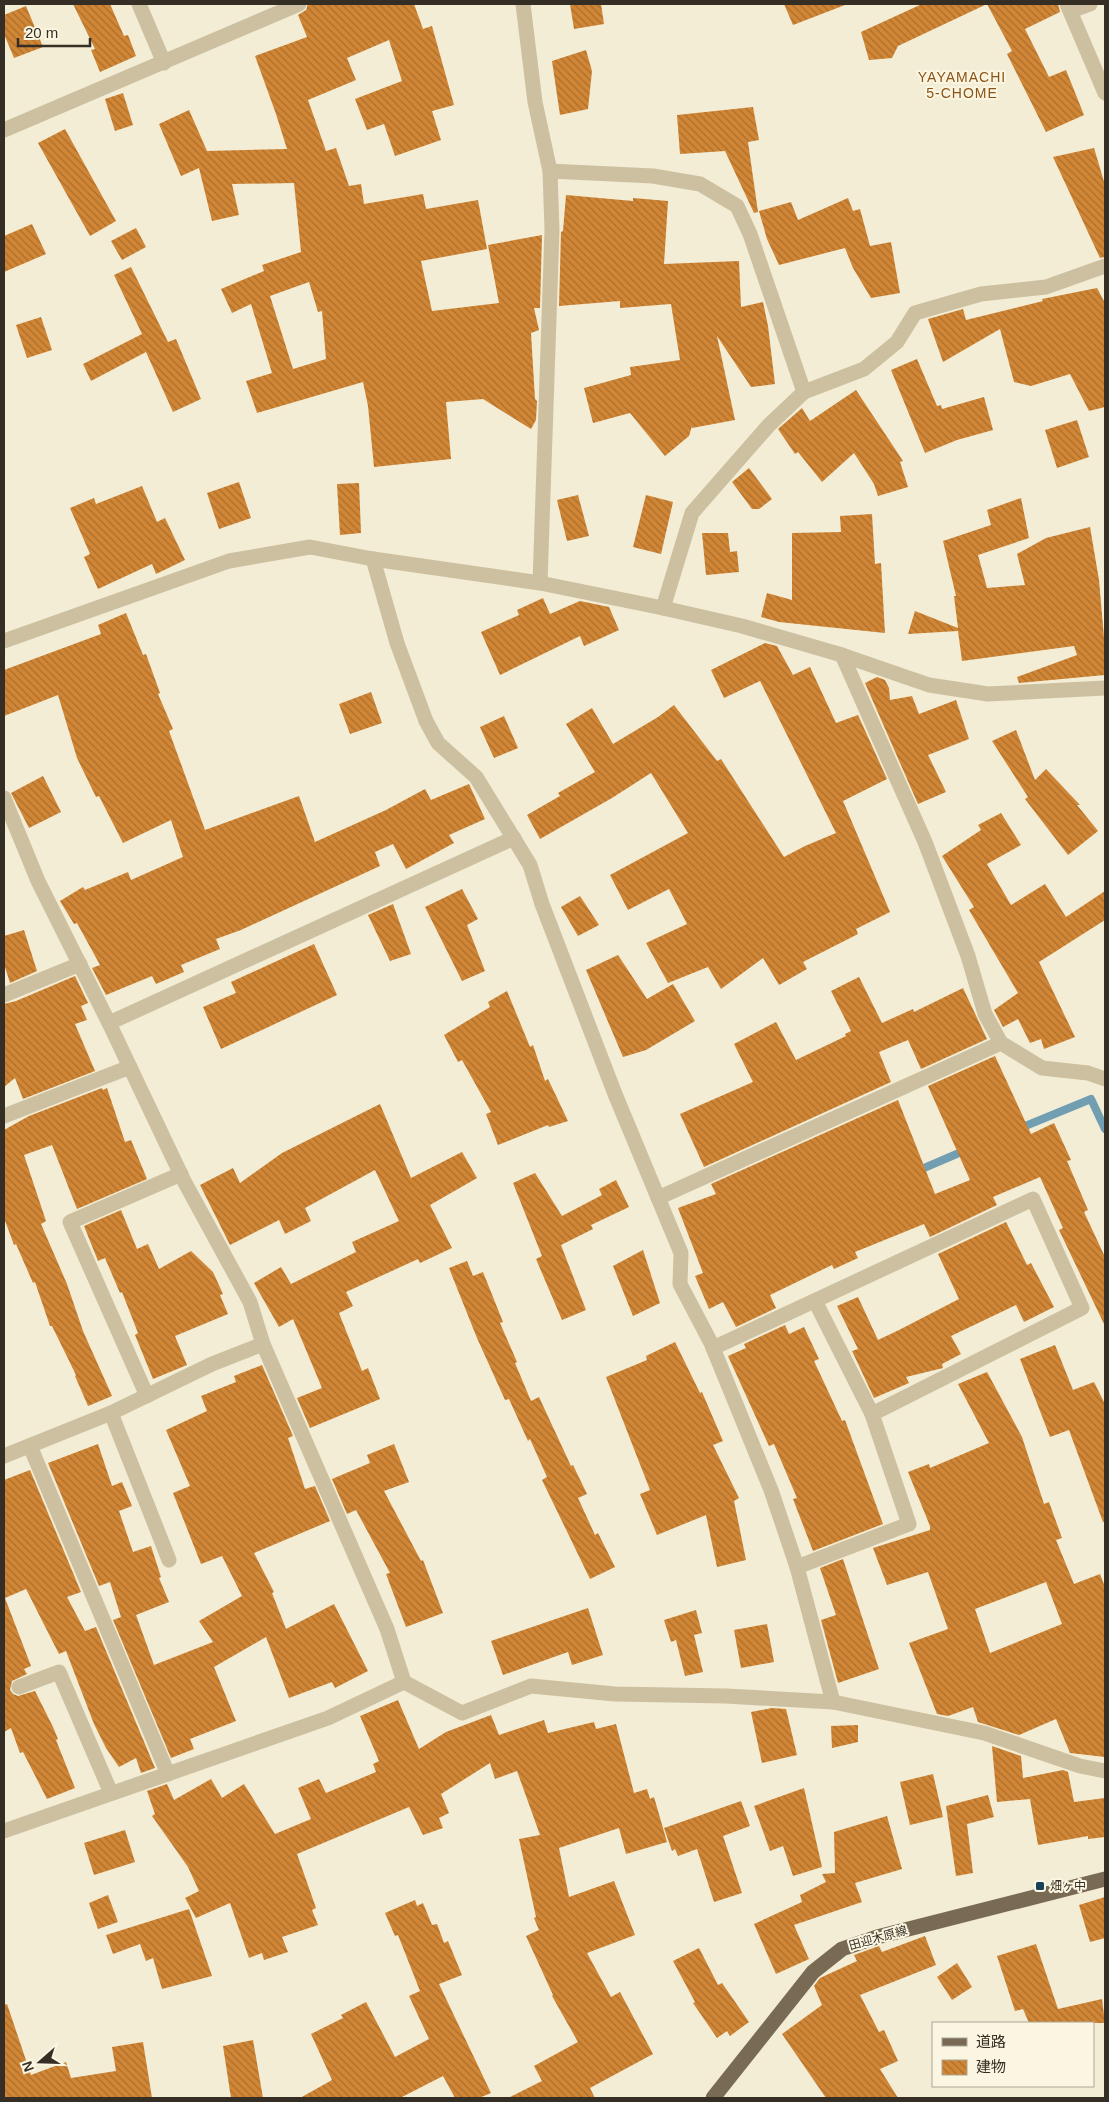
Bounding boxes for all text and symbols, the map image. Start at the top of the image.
scale bar [18,15,90,47]
text: 20 m [25,24,58,41]
district label: YAYAMACHI 5-CHOME [918,69,1006,101]
place label: 畑ヶ中 [1050,1879,1086,1893]
marker: 畑ヶ中 [1034,1880,1046,1892]
street label: 田迎木原線 [847,1923,909,1953]
legend [932,2022,1094,2087]
text: 道路 [976,2033,1006,2050]
north arrow [15,2037,65,2087]
text: 建物 [976,2058,1006,2075]
text: N [19,2059,37,2074]

